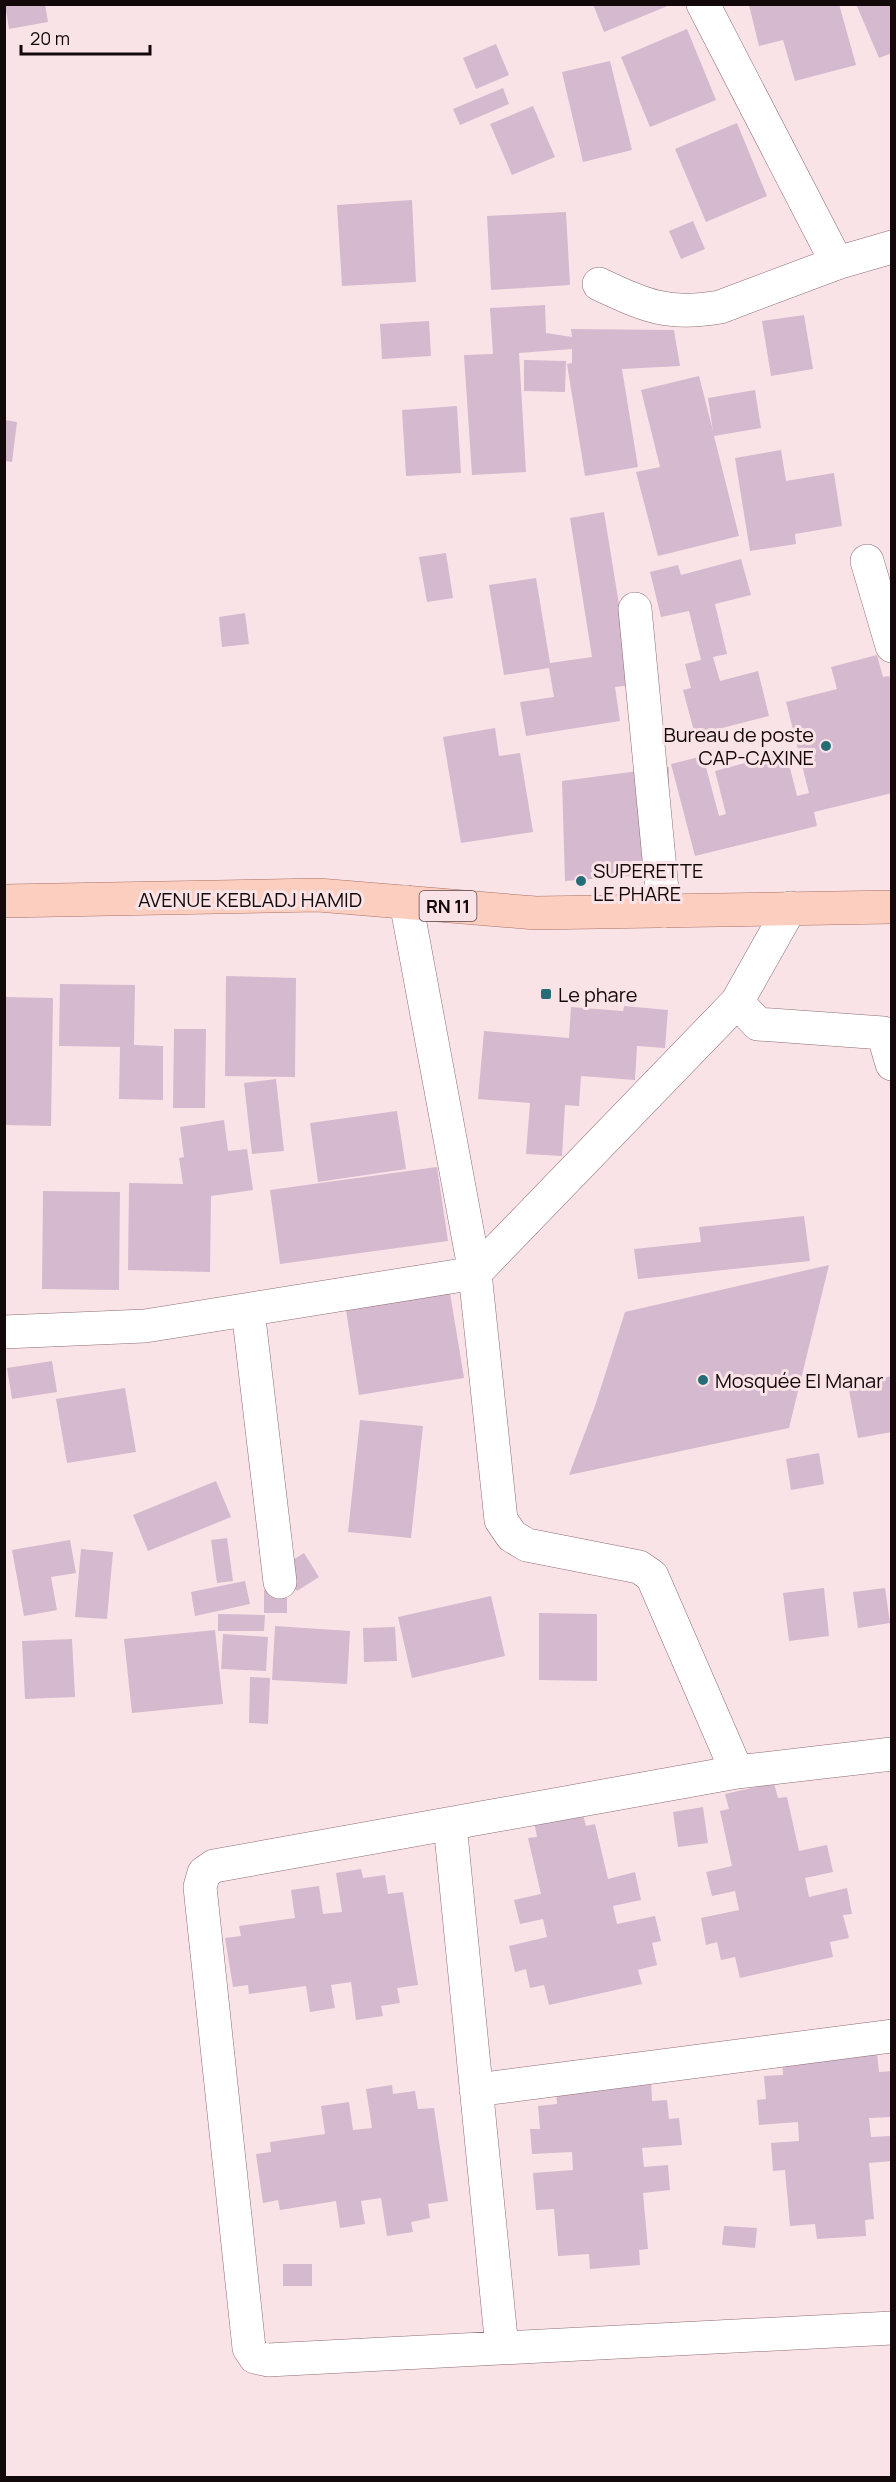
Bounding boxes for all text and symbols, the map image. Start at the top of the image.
scale bar [21,18,150,56]
text: 20 m [30,26,70,50]
place label: Bureau de poste CAP-CAXINE [663,721,814,771]
marker: Bureau de poste CAP-CAXINE [819,739,833,753]
place label: SUPERETTE LE PHARE [593,857,703,907]
marker: SUPERETTE LE PHARE [574,874,588,888]
street label: AVENUE KEBLADJ HAMID [138,886,362,913]
road number: RN 11 [420,891,476,921]
place label: Le phare [558,981,637,1008]
marker: Le phare [539,987,553,1001]
place label: Mosquée El Manar [715,1367,883,1394]
marker: Mosquée El Manar [696,1373,710,1387]

